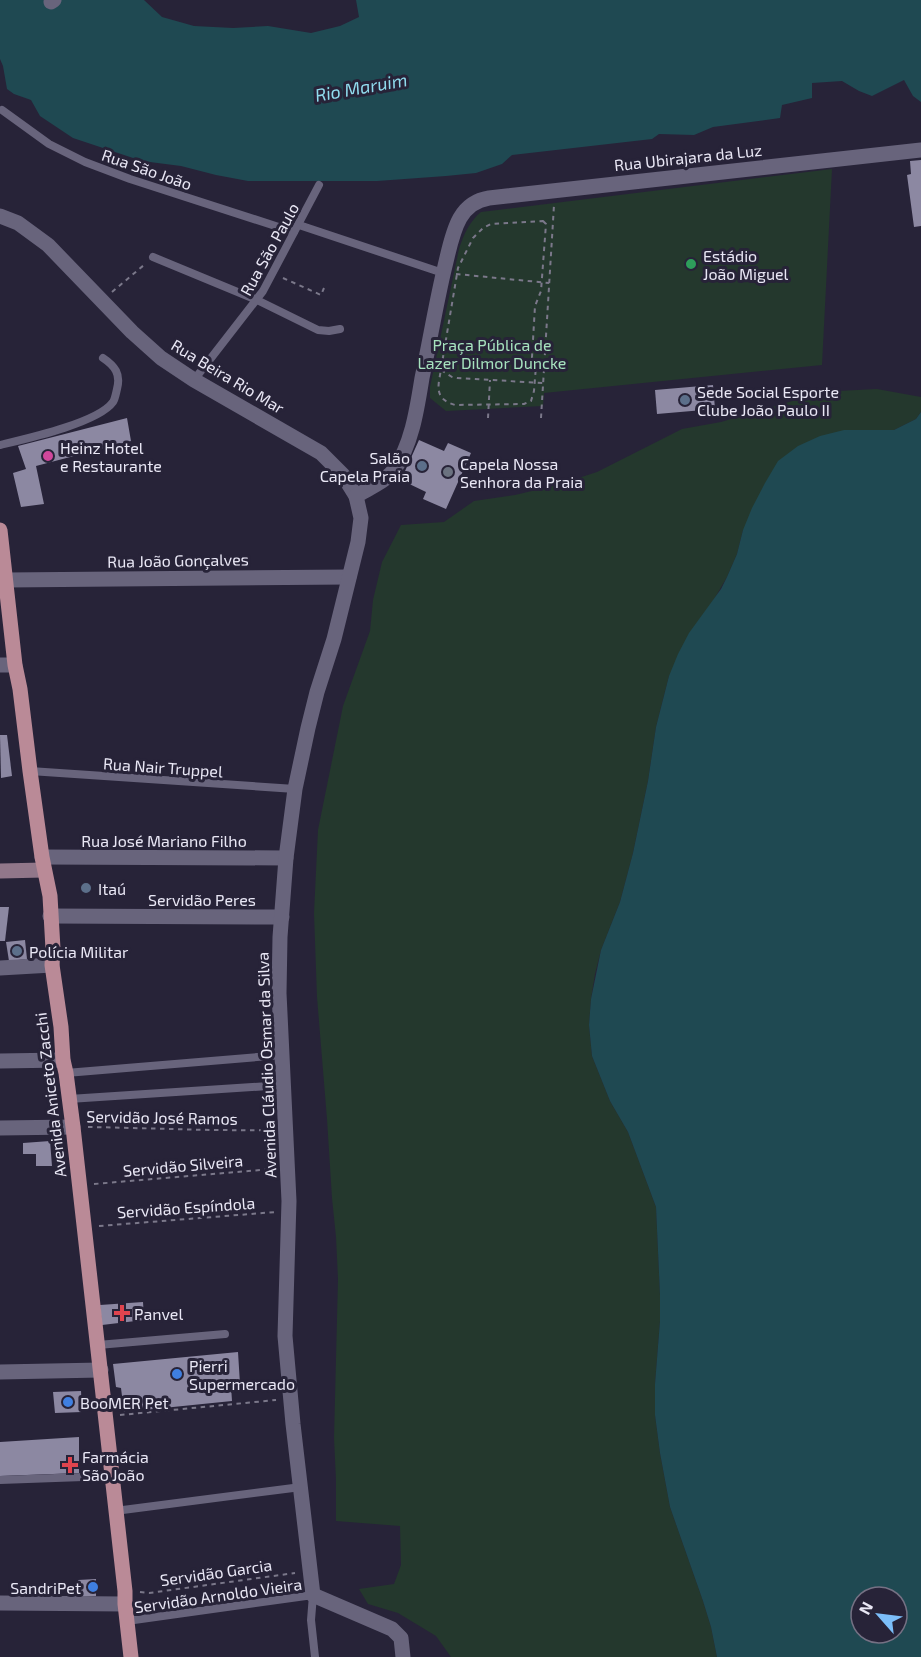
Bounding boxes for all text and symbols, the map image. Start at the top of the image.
water label: Rio Maruim [313,68,409,106]
street label: Rua Ubirajara da Luz [613,140,763,175]
street label: Rua São João [100,145,194,193]
street label: Rua São Paulo [236,199,302,299]
place label: Estádio João Miguel [703,246,789,283]
marker: Estádio João Miguel [684,257,698,271]
street label: Rua Beira Rio Mar [168,335,288,417]
park label: Praça Pública de Lazer Dilmor Duncke [418,335,566,372]
place label: Sede Social Esporte Clube João Paulo II [697,382,839,419]
marker: Sede Social Esporte Clube João Paulo II [678,393,692,407]
place label: Heinz Hotel e Restaurante [60,438,162,475]
place label: Salão Capela Praia [320,448,410,485]
marker: Heinz Hotel e Restaurante [41,449,55,463]
place label: Capela Nossa Senhora da Praia [460,454,583,491]
marker: Salão Capela Praia [415,459,429,473]
marker: Capela Nossa Senhora da Praia [441,465,455,479]
street label: Rua João Gonçalves [107,549,249,572]
street label: Rua Nair Truppel [103,753,224,781]
street label: Rua José Mariano Filho [81,831,247,850]
place label: Itaú [98,879,126,898]
marker: Itaú [79,881,93,895]
street label: Servidão Peres [148,890,256,909]
place label: Polícia Militar [29,942,129,961]
marker: Polícia Militar [10,944,24,958]
street label: Avenida Cláudio Osmar da Silva [253,952,279,1178]
street label: Avenida Aniceto Zacchi [30,1012,70,1178]
street label: Servidão José Ramos [86,1106,238,1128]
street label: Servidão Silveira [122,1150,244,1180]
street label: Servidão Espíndola [116,1193,256,1221]
place label: Panvel [134,1304,183,1323]
marker: Panvel [115,1306,129,1320]
place label: Pierri Supermercado [189,1356,295,1393]
marker: Pierri Supermercado [170,1367,184,1381]
place label: BooMER Pet [80,1393,169,1412]
marker: BooMER Pet [61,1395,75,1409]
place label: Farmácia São João [82,1447,149,1484]
marker: Farmácia São João [63,1458,77,1472]
street label: Servidão Garcia [159,1555,273,1589]
street label: Servidão Arnoldo Vieira [133,1574,303,1616]
place label: SandriPet [10,1578,81,1597]
marker: SandriPet [86,1580,100,1594]
north arrow [849,1585,909,1645]
text: N [854,1598,876,1617]

